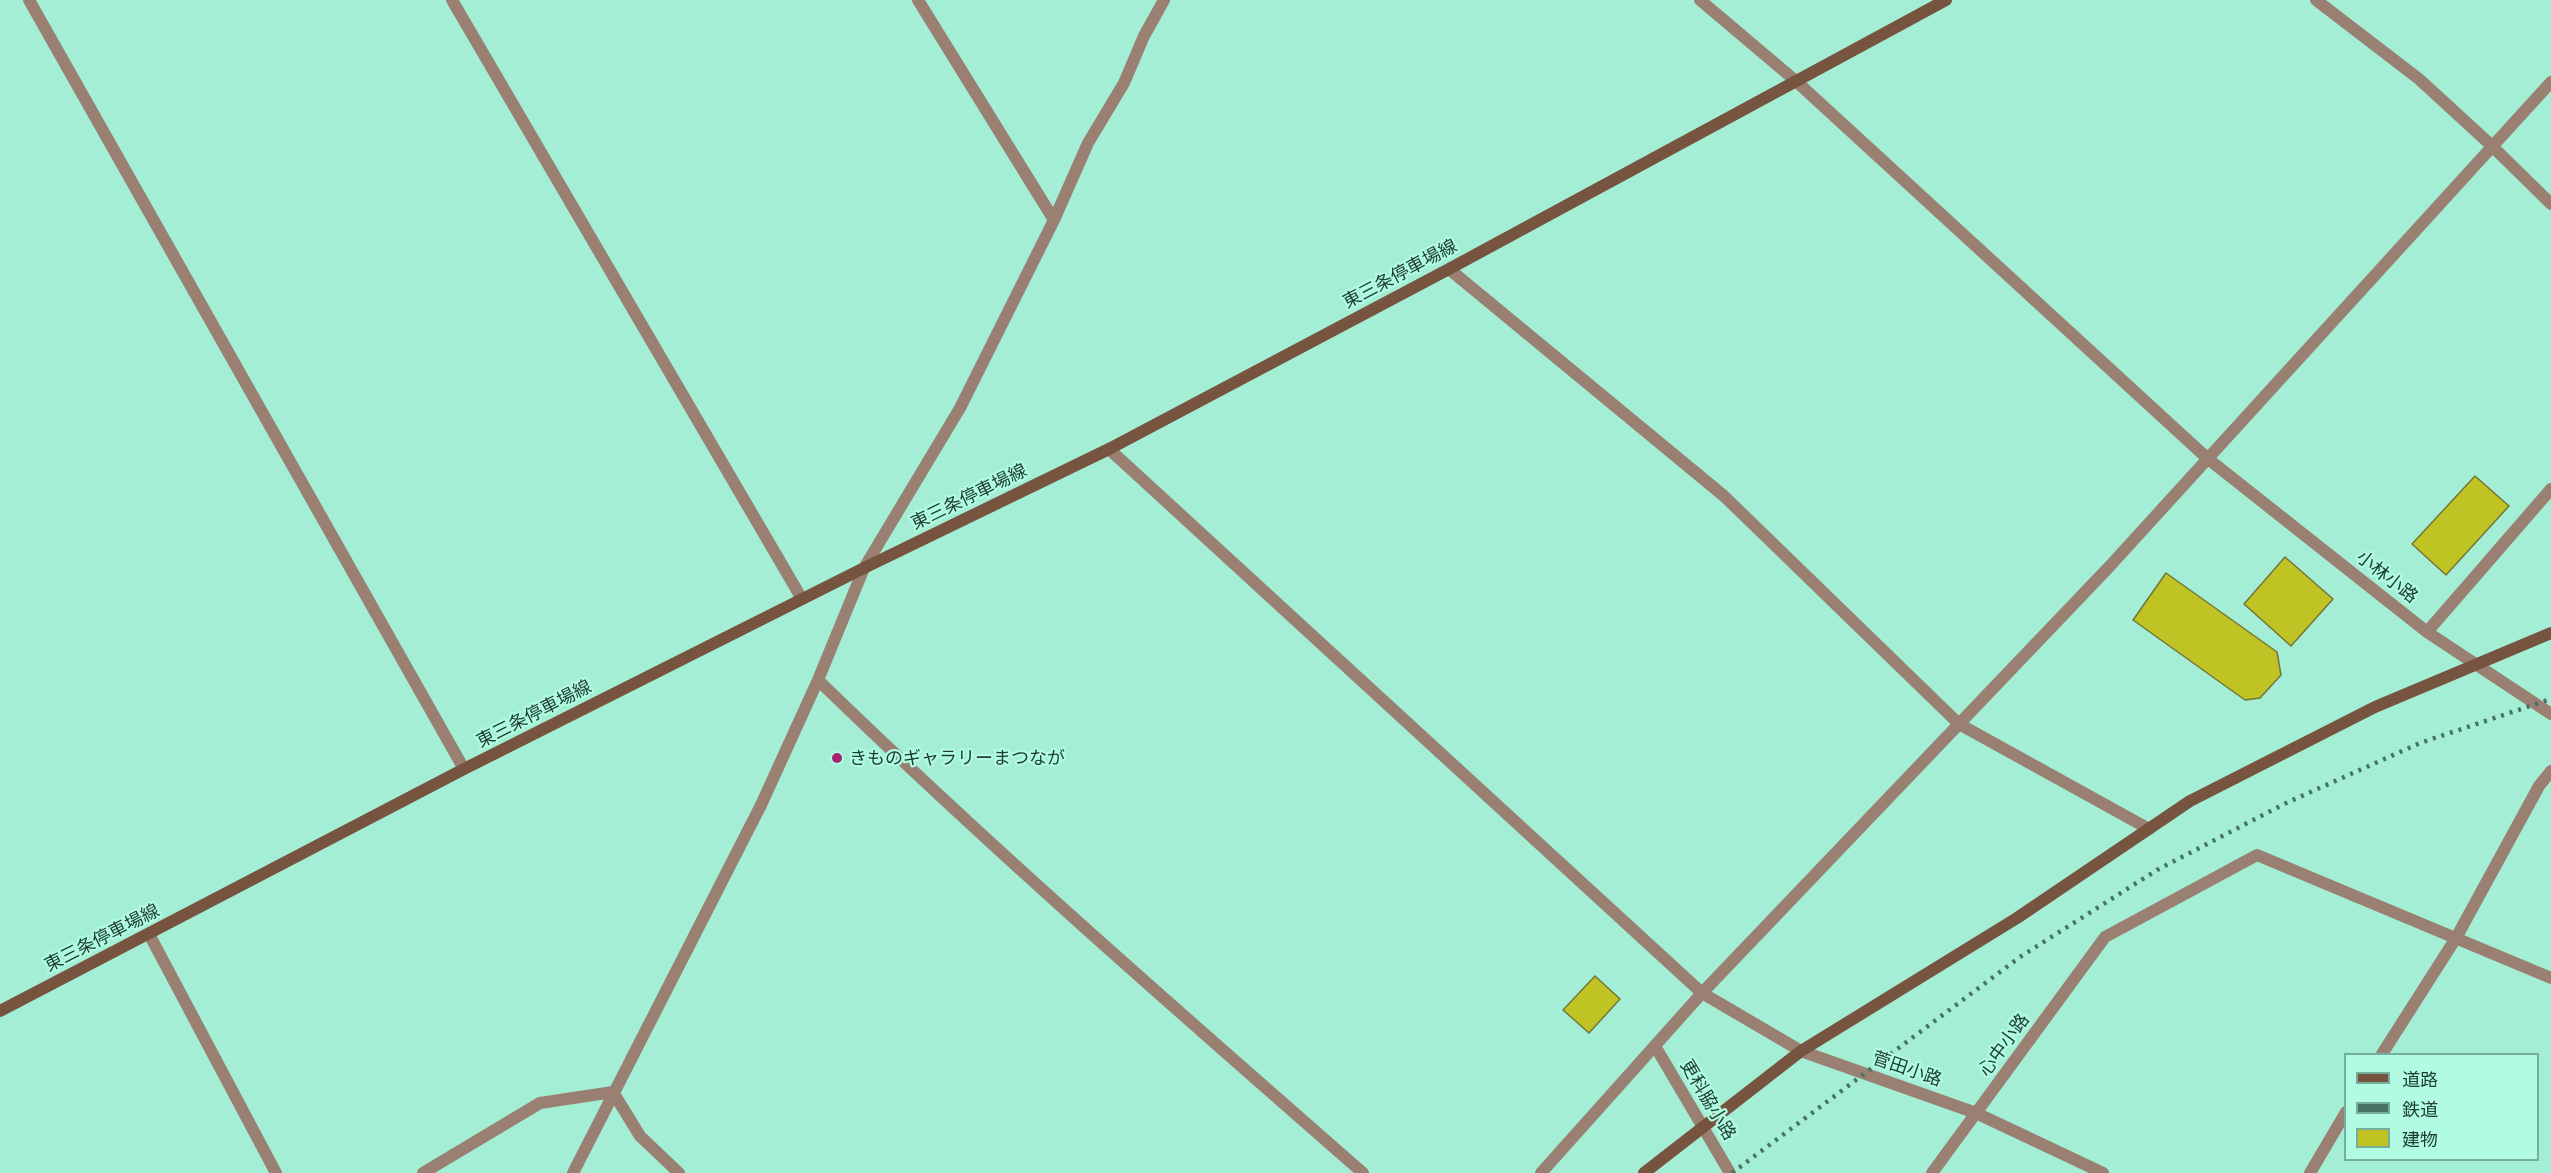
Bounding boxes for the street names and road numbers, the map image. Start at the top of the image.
street label: 東三条停車場線 [1339,235,1461,313]
street label: 東三条停車場線 [908,460,1030,534]
street label: 小林小路 [2352,546,2422,608]
street label: 東三条停車場線 [473,676,595,752]
street label: 東三条停車場線 [41,900,163,976]
street label: 心中小路 [1974,1010,2034,1080]
street label: 菅田小路 [1869,1047,1945,1091]
street label: 更科脇小路 [1676,1056,1740,1144]

